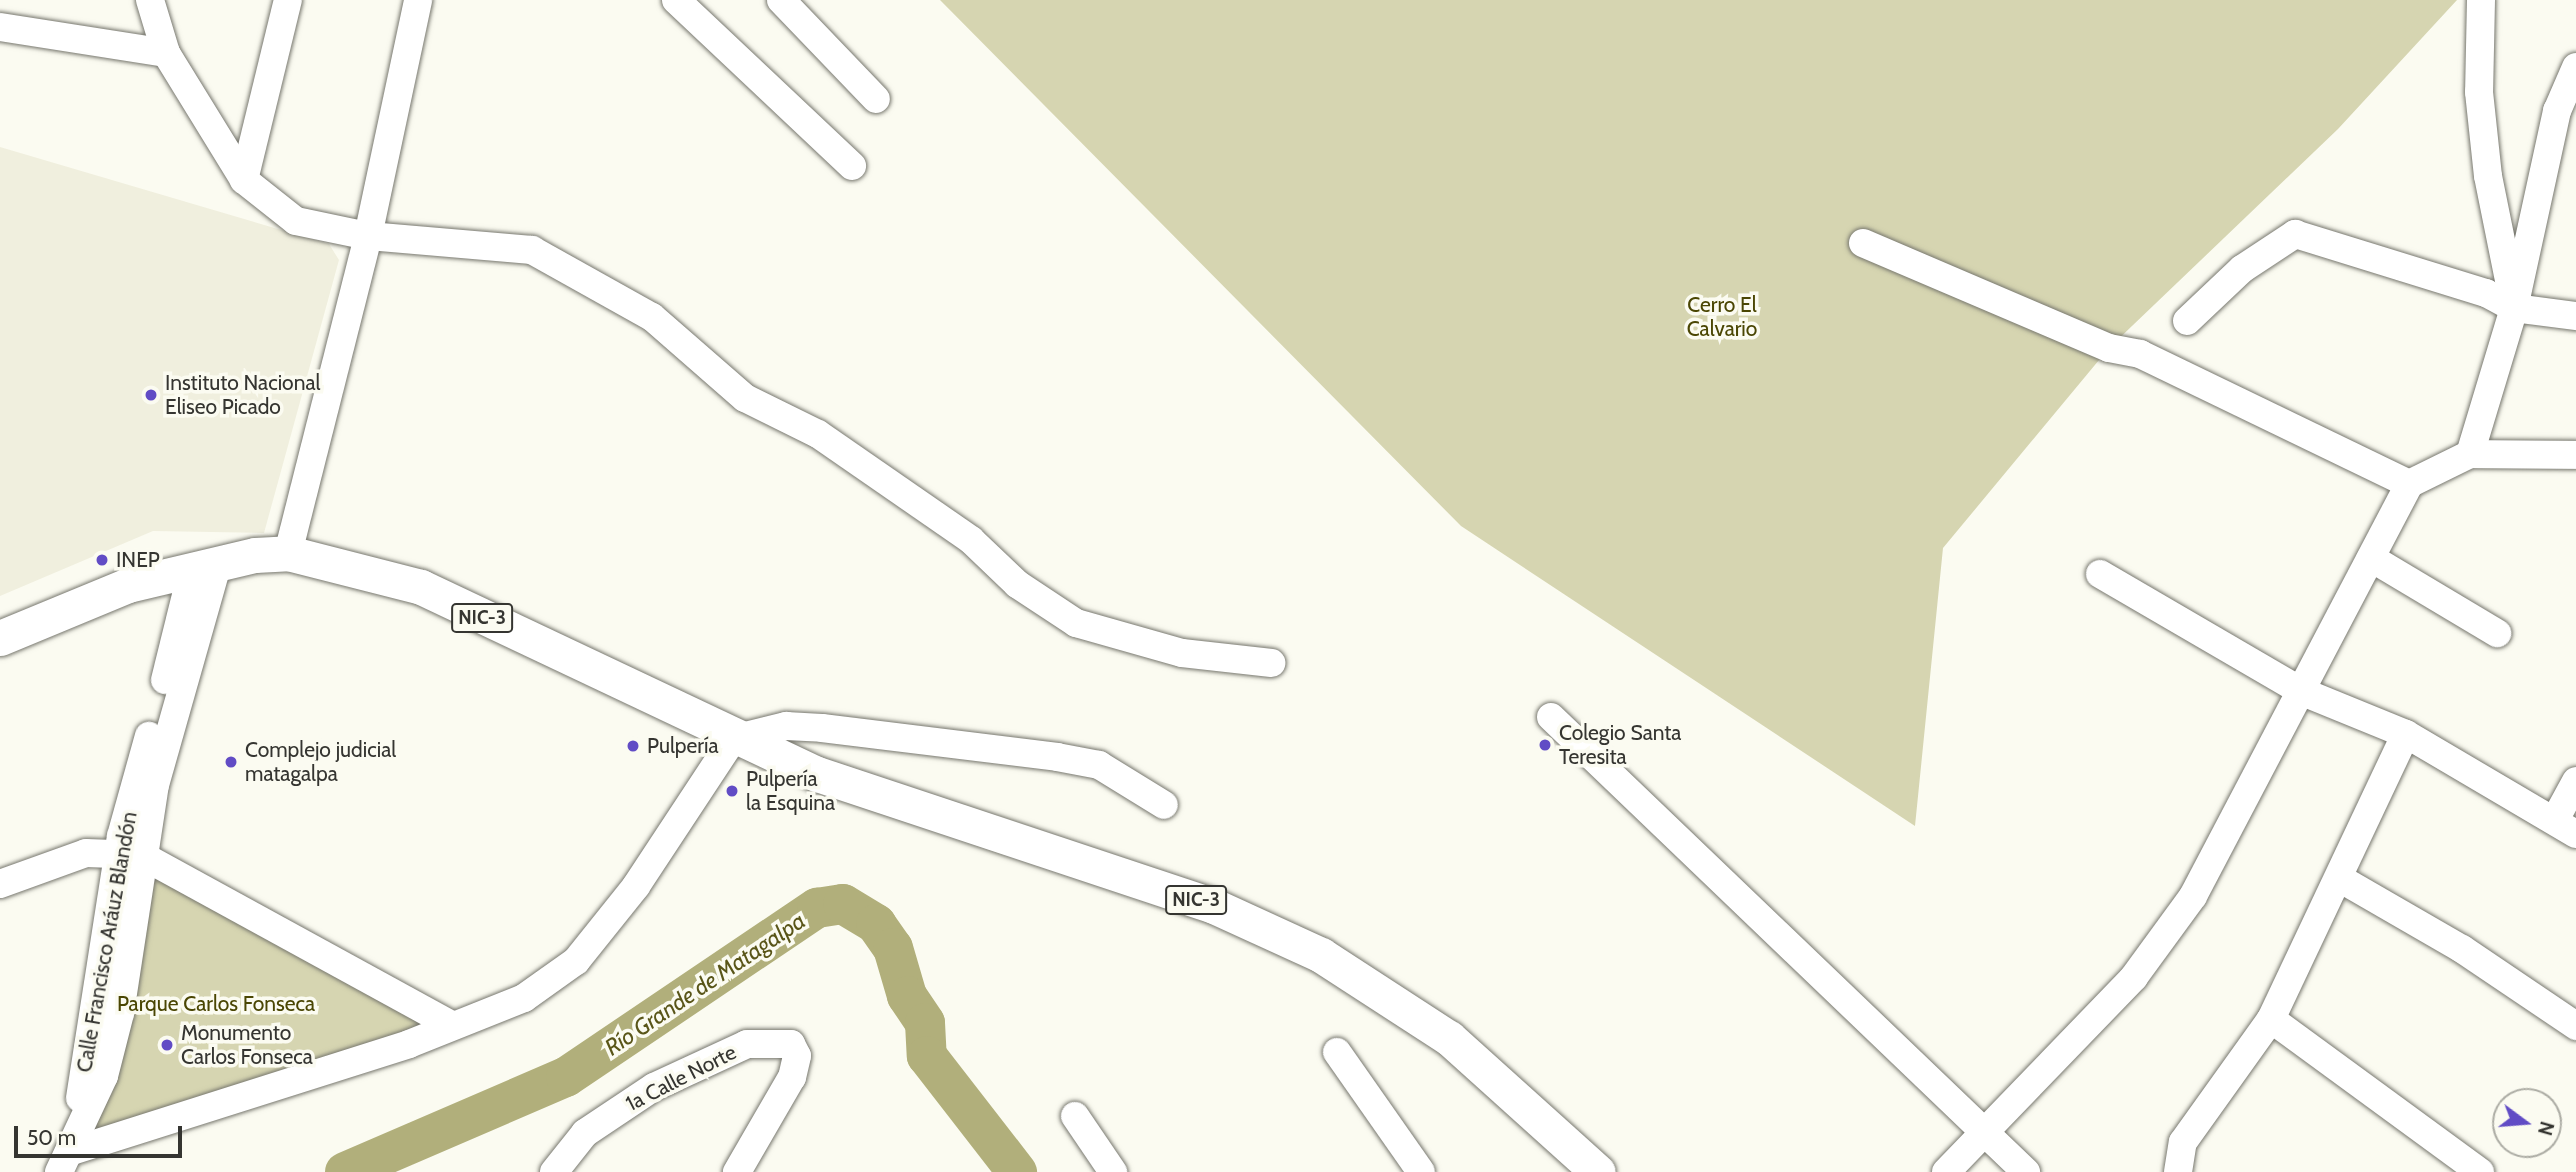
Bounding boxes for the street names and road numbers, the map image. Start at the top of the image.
road number: NIC-3 [450,603,514,634]
street label: Calle Francisco Aráuz Blandón [72,810,142,1074]
road number: NIC-3 [1164,885,1228,916]
street label: 1a Calle Norte [622,1039,740,1117]

